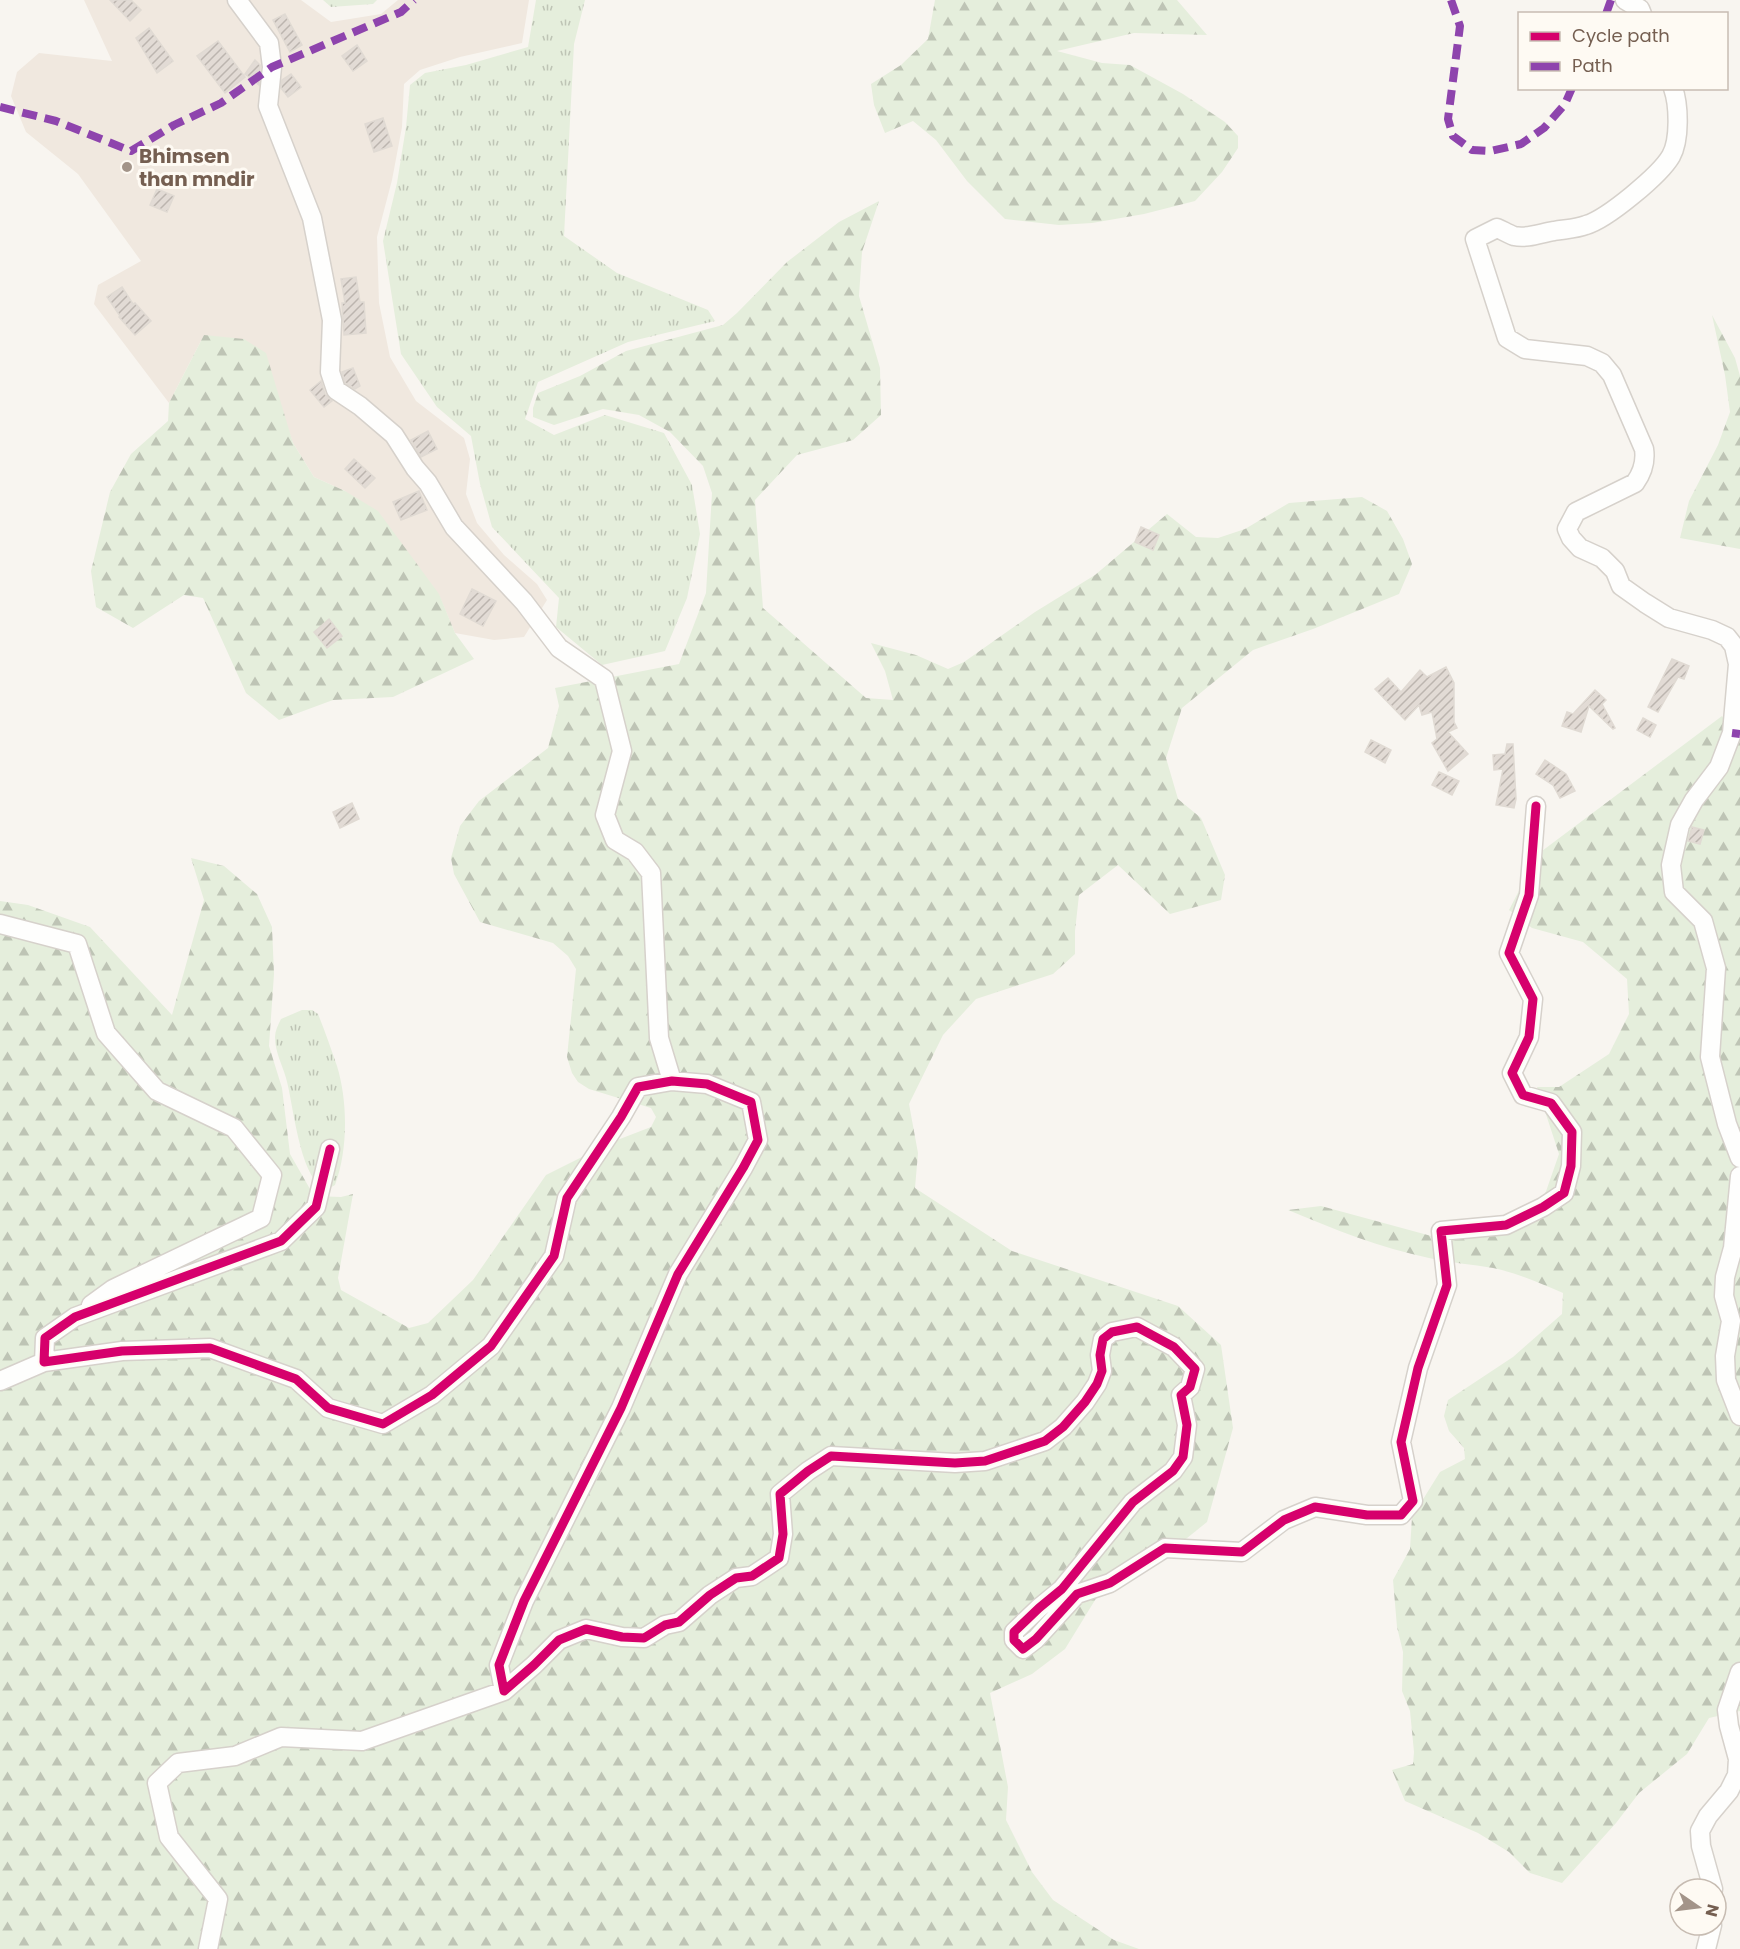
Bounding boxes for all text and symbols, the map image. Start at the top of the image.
legend [1518,12,1728,90]
text: Cycle path [1572,23,1670,48]
text: Path [1572,53,1613,78]
place label: Bhimsen than mndir [139,142,255,193]
marker: Bhimsen than mndir [120,160,134,174]
north arrow [1668,1877,1728,1937]
text: N [1699,1902,1725,1919]

